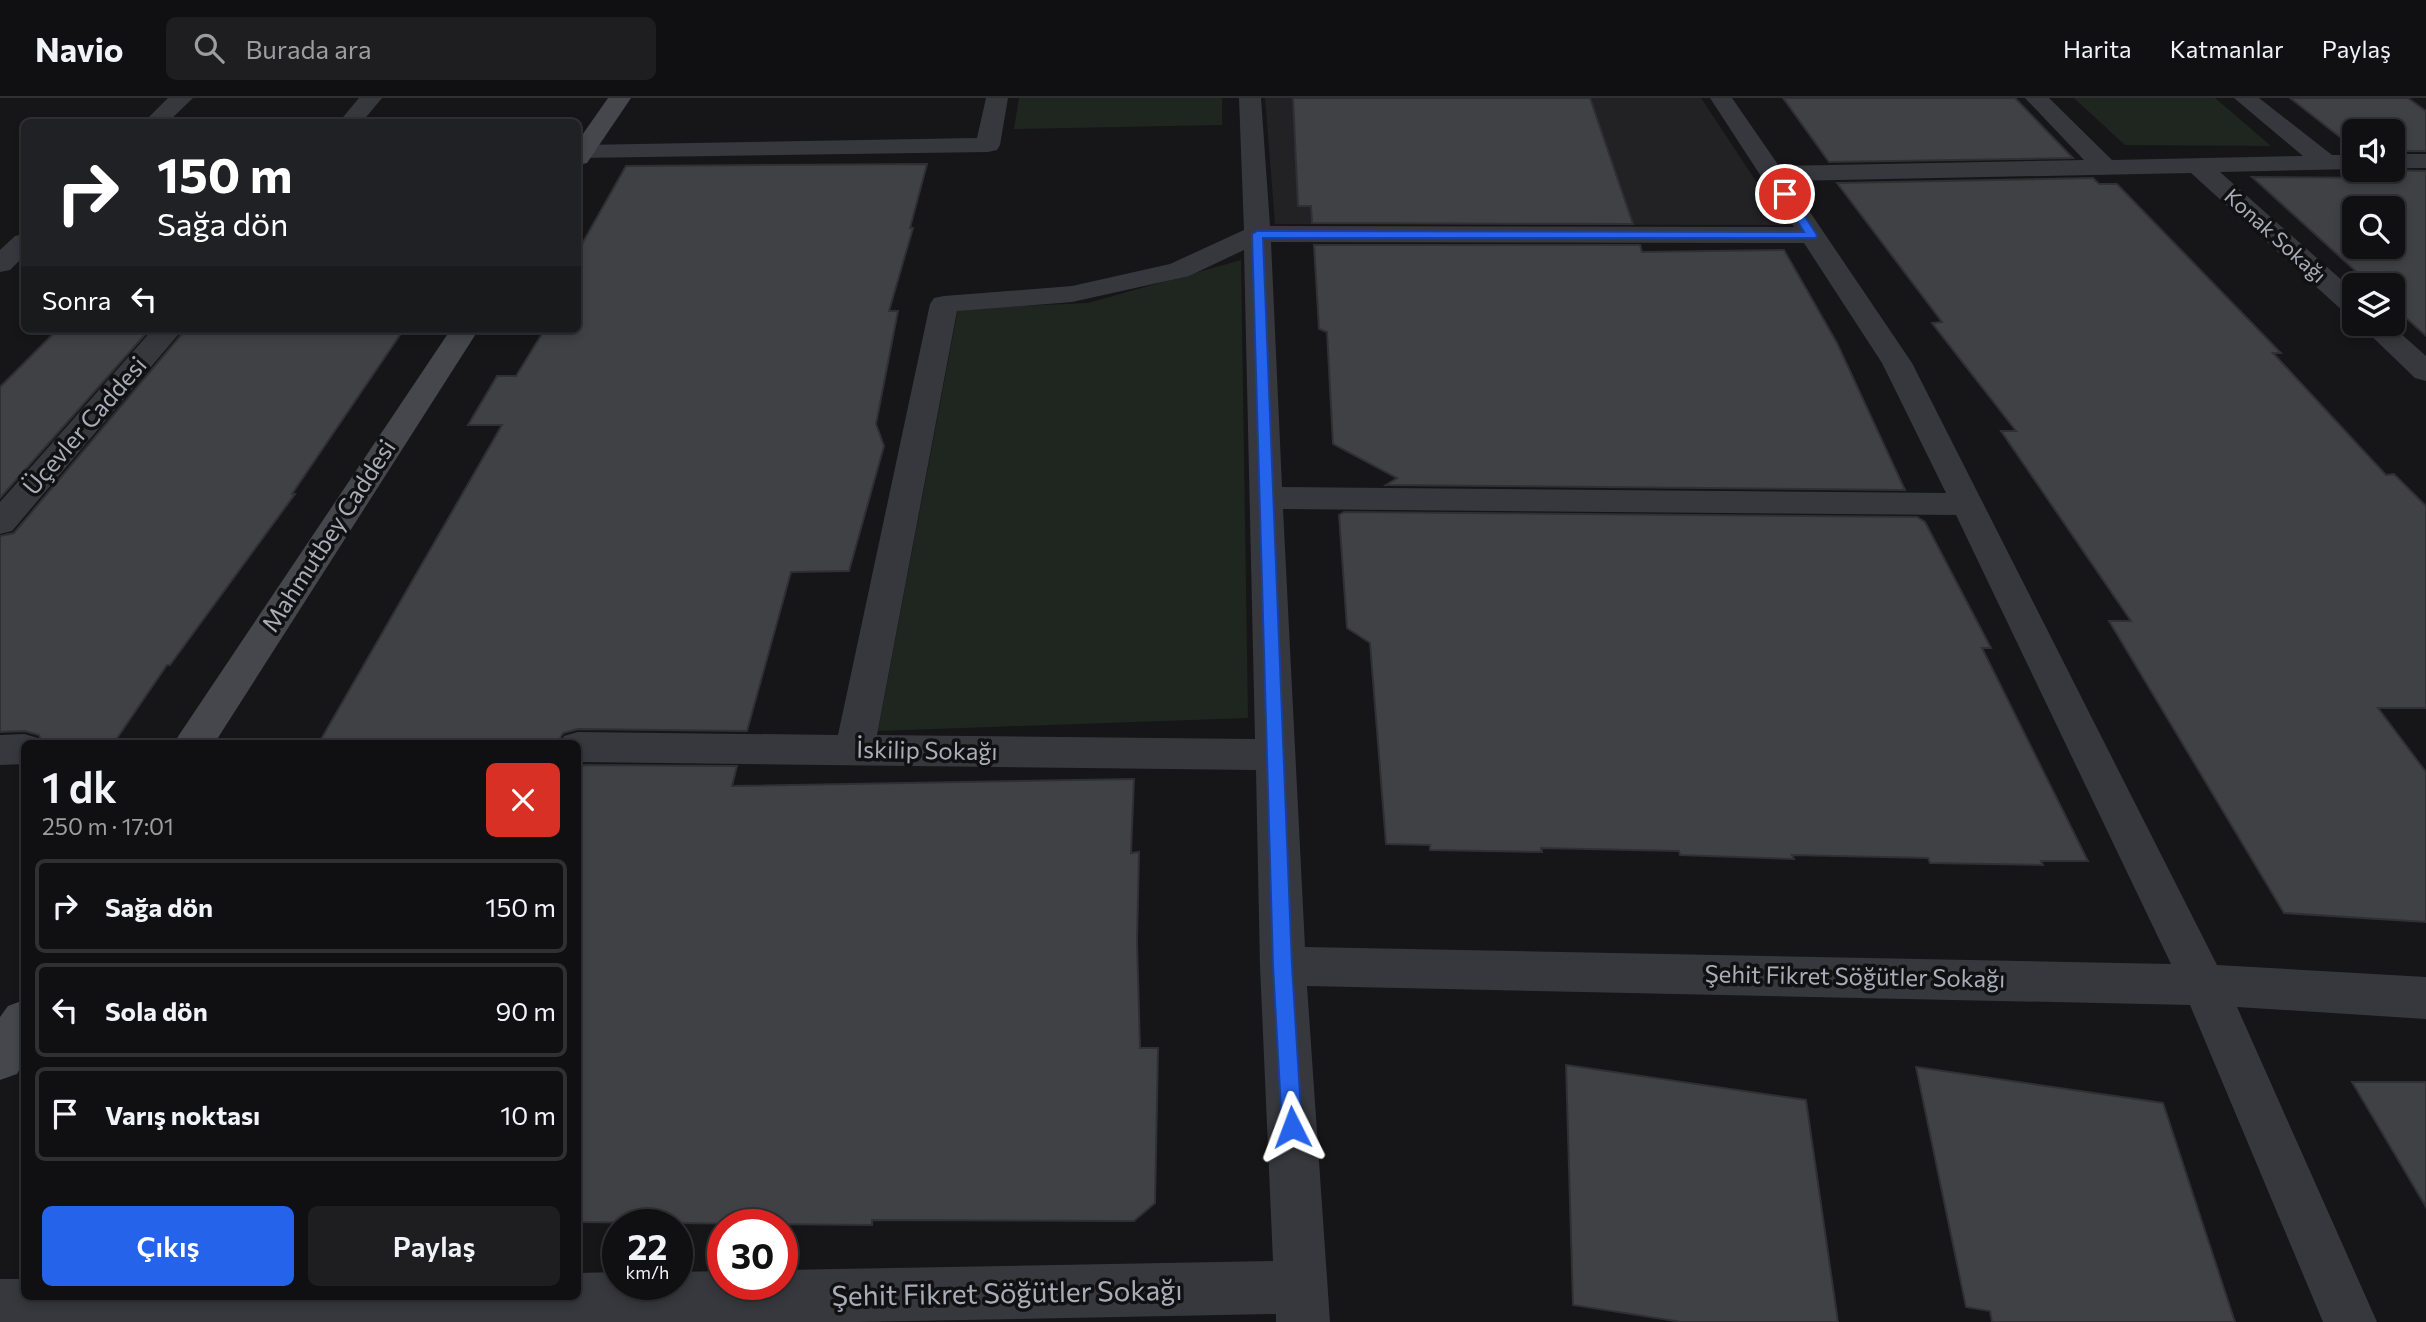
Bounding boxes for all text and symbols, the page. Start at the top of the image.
search box [166,17,656,80]
text: Navio [35,28,124,69]
icon: search [190,29,228,67]
text: Burada ara [246,33,372,64]
text: Harita [2063,34,2132,63]
text: Katmanlar [2170,34,2284,63]
text: Paylaş [2322,34,2391,63]
map controls [2342,119,2405,336]
button: sound [2342,119,2405,182]
text: 150 m [157,143,292,203]
icon: right [42,147,133,238]
pin [1755,164,1815,224]
icon: arrive [1766,175,1804,213]
street label: Konak Sokağı [2220,183,2332,287]
button: search [2342,196,2405,259]
text: Sağa dön [157,203,288,243]
button: layers [2342,273,2405,336]
icon: left [125,280,163,318]
text: Sonra [42,284,111,315]
street label: Üçevler Caddesi [16,350,152,500]
street label: Mahmutbey Caddesi [255,434,401,637]
street label: İskilip Sokağı [856,734,998,765]
text: 1 dk [42,760,117,812]
button: close [486,763,560,837]
text: 250 m · 17:01 [42,812,174,840]
icon: right [46,887,84,925]
text: Sağa dön [105,891,213,922]
text: 150 m [485,891,556,922]
street label: Şehit Fikret Söğütler Sokağı [1704,958,2006,993]
icon: left [46,991,84,1029]
text: Sola dön [105,995,208,1026]
text: 90 m [496,995,556,1026]
position arrow [1255,1090,1329,1164]
icon: arrive [46,1095,84,1133]
text: Varış noktası [105,1099,260,1130]
text: 10 m [500,1099,556,1130]
button: Çıkış [42,1206,294,1286]
button: Paylaş [308,1206,560,1286]
speed limit sign: 30 [707,1209,798,1300]
text: 22 [628,1224,667,1267]
text: km/h [626,1261,669,1283]
street label: Şehit Fikret Söğütler Sokağı [831,1272,1183,1312]

